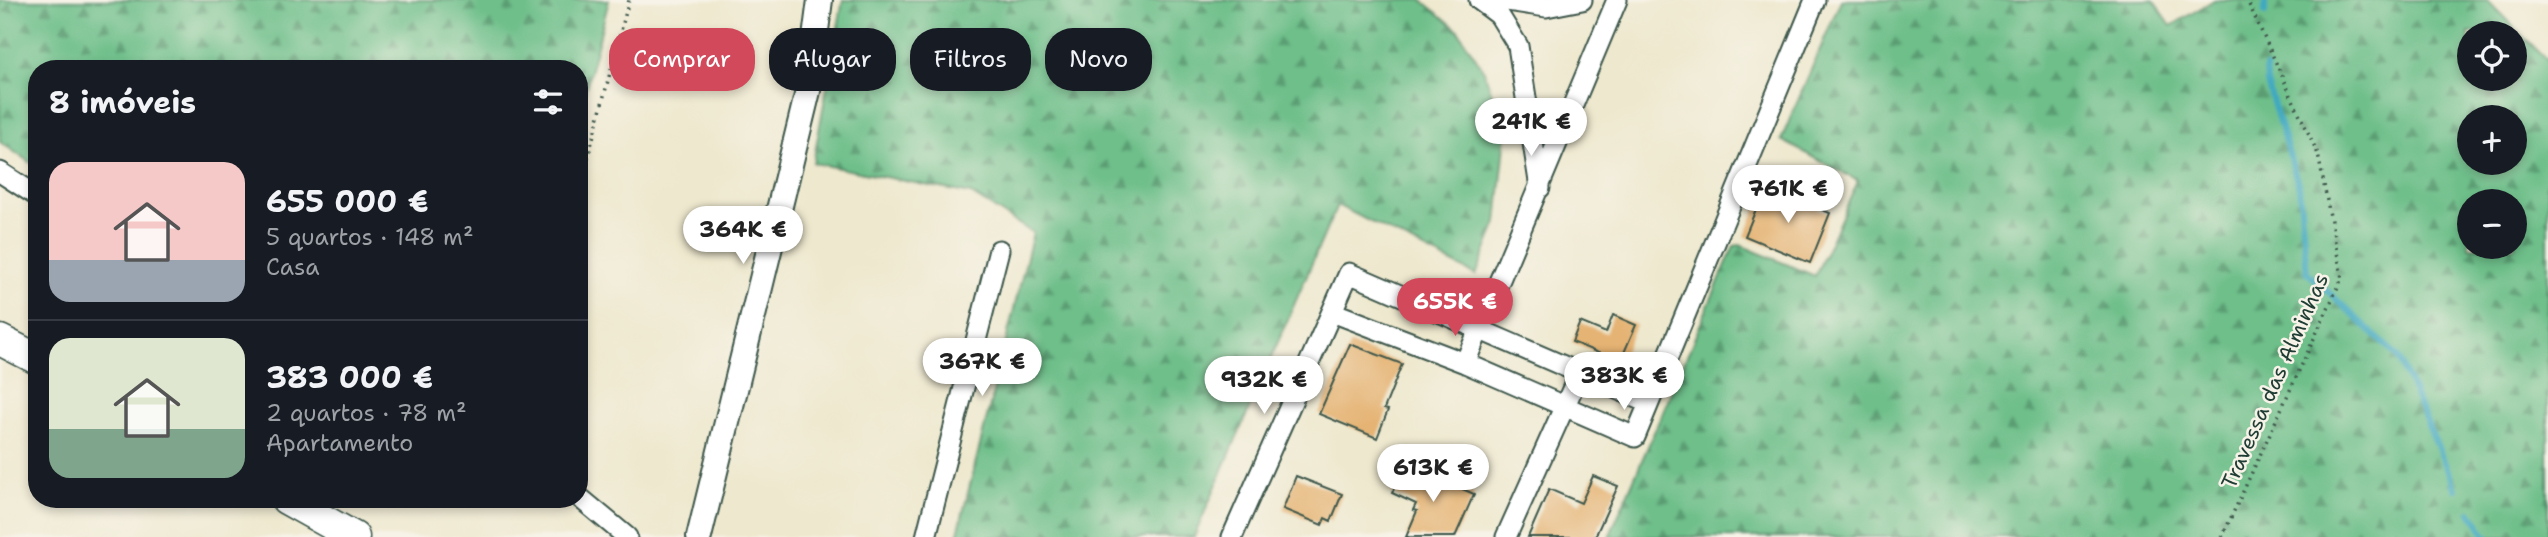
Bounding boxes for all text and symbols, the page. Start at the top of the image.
map controls [2457,21,2527,259]
button: locate [2457,21,2527,91]
chip: Comprar [609,28,755,91]
chip: Alugar [769,28,896,91]
chip: Filtros [910,28,1031,91]
chip: Novo [1045,28,1152,91]
text: 8 imóveis [49,82,196,123]
icon: filters [529,83,567,121]
pin: 241K € [1474,99,1588,158]
button: + [2457,105,2527,175]
text: 241K € [1491,106,1571,136]
pin: 761K € [1731,166,1845,225]
text: 761K € [1748,173,1828,203]
text: 655 000 € [266,181,428,222]
button: − [2457,189,2527,259]
icon: home [105,190,189,274]
pin: 364K € [686,206,800,266]
text: 364K € [699,214,787,244]
text: 5 quartos · 148 m² [266,222,474,252]
text: Casa [266,252,319,282]
street label: Travessa das Alminhas [2215,269,2335,493]
pin: 655K € [1398,278,1512,338]
text: 655K € [1413,286,1497,316]
pin: 367K € [925,338,1039,398]
text: 367K € [939,346,1025,376]
pin: 383K € [1567,352,1681,412]
pin: 932K € [1207,356,1321,416]
text: 383 000 € [266,357,433,398]
text: 383K € [1580,360,1668,390]
text: 932K € [1221,364,1307,394]
icon: home [105,366,189,450]
text: 2 quartos · 78 m² [266,398,467,428]
text: Apartamento [266,428,413,458]
pin: 613K € [1376,444,1490,504]
text: 613K € [1393,452,1473,482]

